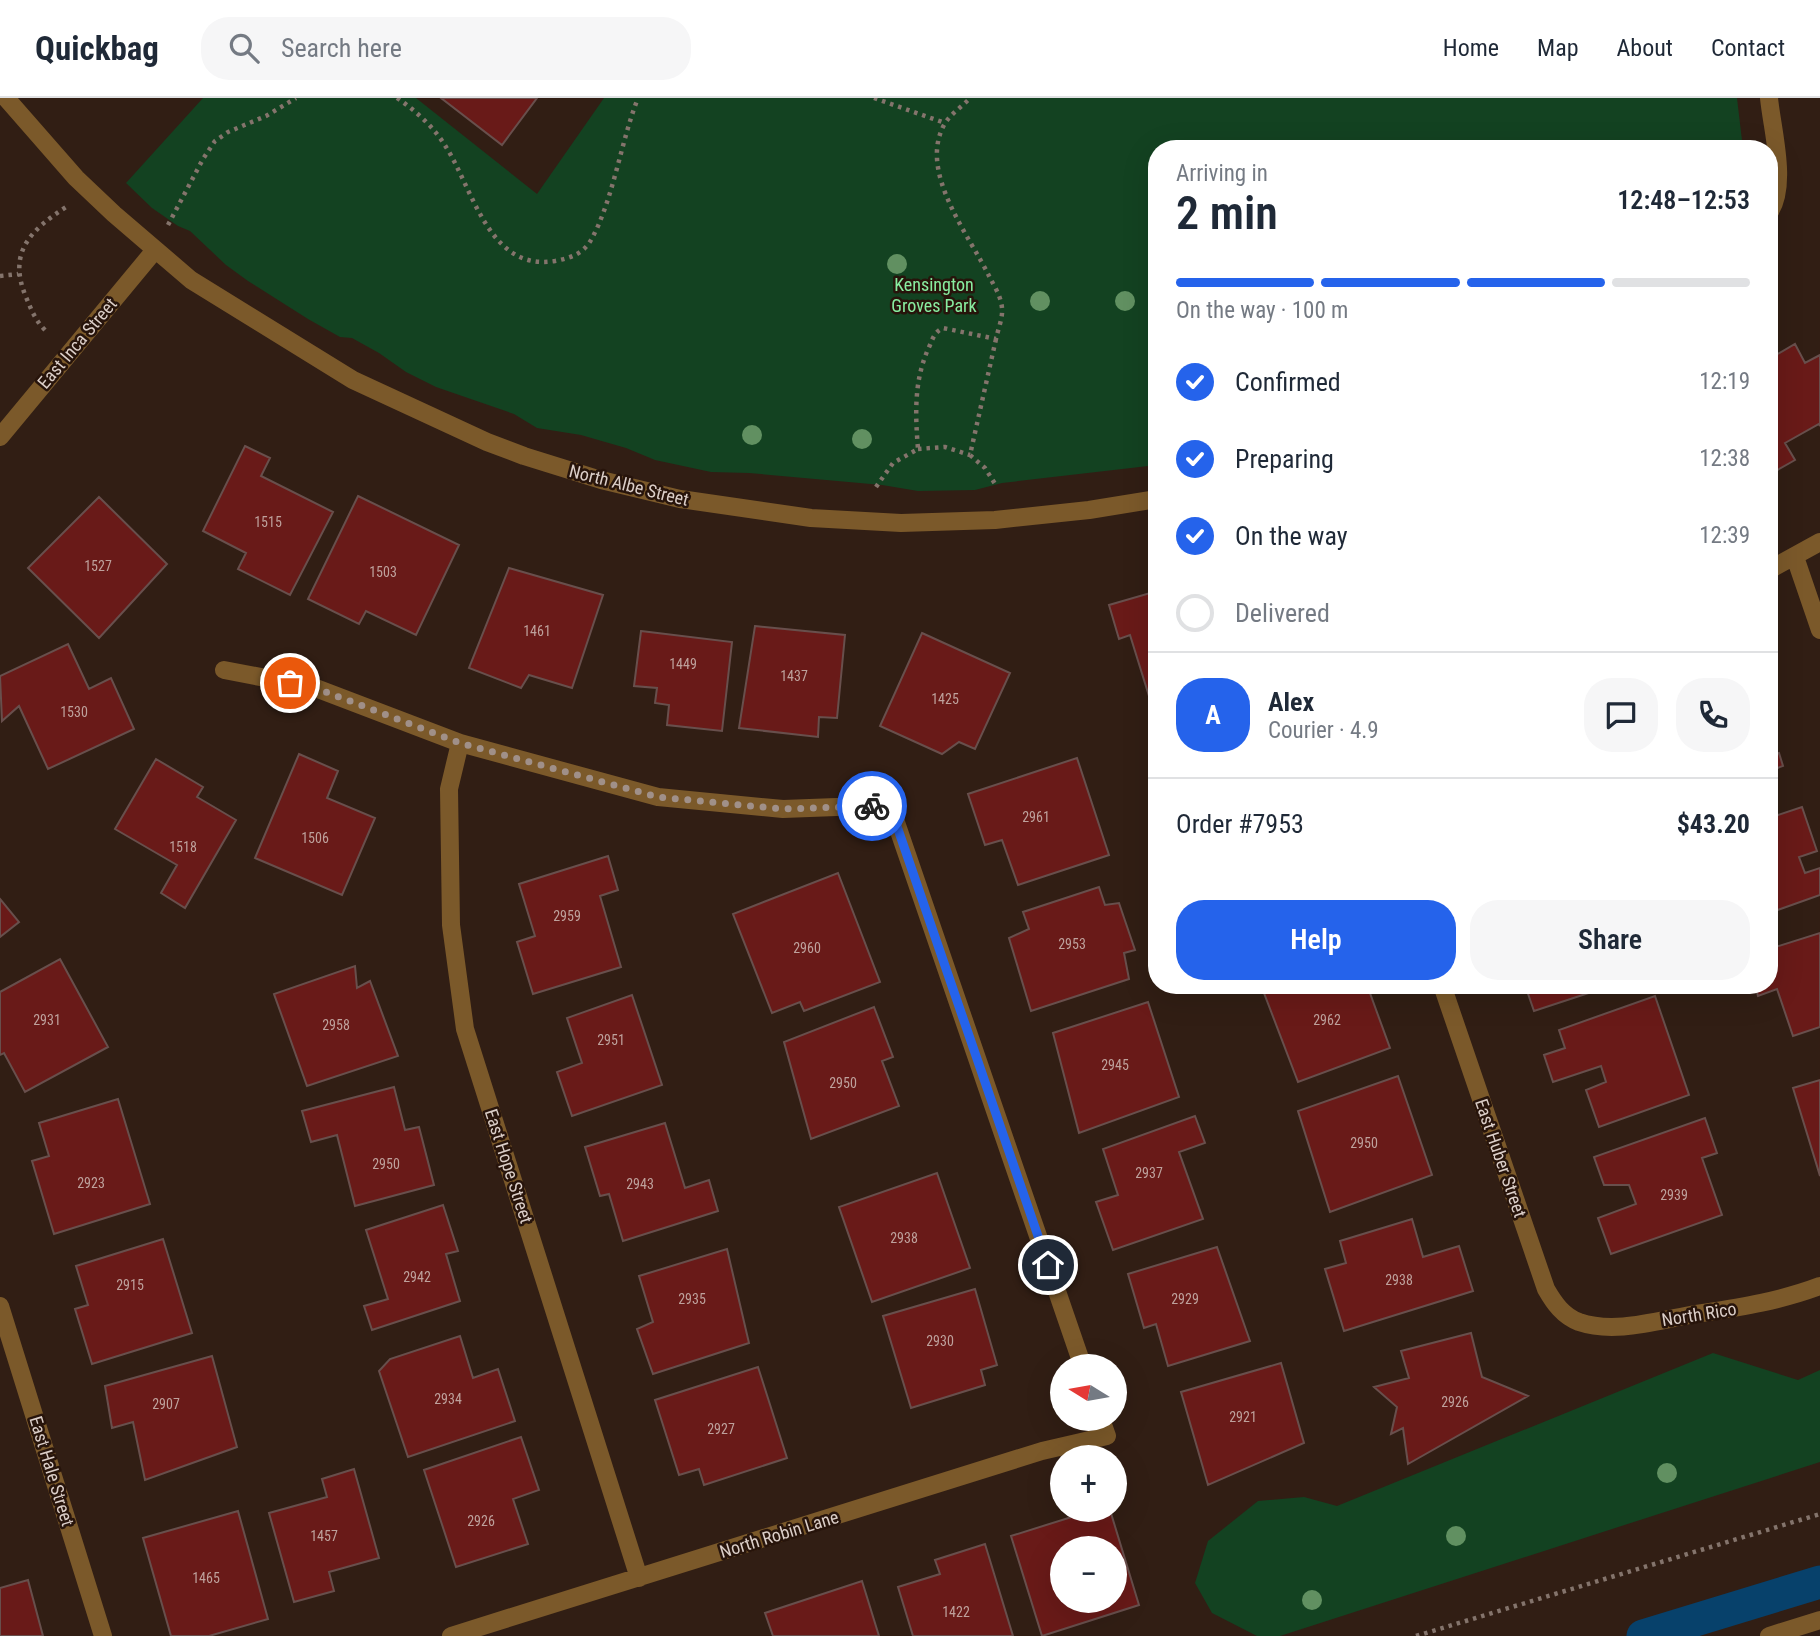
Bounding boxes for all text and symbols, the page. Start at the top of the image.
search box [201,17,691,80]
text: Quickbag [35,29,159,68]
icon: search [225,29,263,67]
text: Search here [281,33,402,63]
text: Home [1443,34,1499,62]
text: Map [1537,34,1579,62]
text: About [1617,34,1673,62]
text: Contact [1711,34,1785,62]
text: Arriving in [1176,160,1268,187]
text: 12:48–12:53 [1617,185,1750,215]
text: 2 min [1176,186,1278,240]
park label: Kensington Groves Park [891,274,977,316]
street label: East Inca Street [33,293,121,393]
text: On the way · 100 m [1176,297,1348,324]
icon: check [1176,363,1214,401]
text: Confirmed [1235,367,1341,397]
text: 12:19 [1699,368,1750,395]
icon: check [1176,440,1214,478]
text: Preparing [1235,444,1334,474]
text: 12:38 [1699,445,1750,472]
street label: North Albe Street [567,460,691,510]
house number: 1515 [254,514,282,530]
icon: check [1176,517,1214,555]
text: On the way [1235,521,1348,551]
text: 12:39 [1699,522,1750,549]
house number: 1527 [84,558,112,574]
house number: 1503 [369,564,397,580]
text: Delivered [1235,598,1330,628]
house number: 1461 [523,623,551,639]
pin [260,653,320,713]
house number: 1449 [669,656,697,672]
icon: bag [271,664,309,702]
house number: 1437 [780,668,808,684]
button: chat [1584,678,1658,752]
button: phone [1676,678,1750,752]
text: Alex [1268,687,1314,717]
house number: 1425 [931,691,959,707]
text: A [1205,700,1221,730]
house number: 1530 [60,704,88,720]
text: Courier · 4.9 [1268,717,1379,744]
courier [837,771,907,841]
icon: bike [853,787,891,825]
house number: 2961 [1022,809,1050,825]
text: Order #7953 [1176,809,1304,839]
text: $43.20 [1677,809,1750,839]
house number: 1506 [301,830,329,846]
house number: 1518 [169,839,197,855]
button: Help [1176,900,1456,980]
button: Share [1470,900,1750,980]
house number: 2959 [553,908,581,924]
house number: 2953 [1058,936,1086,952]
house number: 2960 [793,940,821,956]
house number: 2931 [33,1012,61,1028]
house number: 2962 [1313,1012,1341,1028]
house number: 2958 [322,1017,350,1033]
house number: 2951 [597,1032,625,1048]
house number: 2945 [1101,1057,1129,1073]
house number: 2950 [829,1075,857,1091]
street label: East Huber Street [1471,1096,1531,1220]
street label: East Hope Street [481,1106,537,1226]
house number: 2950 [1350,1135,1378,1151]
house number: 2950 [372,1156,400,1172]
house number: 2937 [1135,1165,1163,1181]
house number: 2923 [77,1175,105,1191]
house number: 2943 [626,1176,654,1192]
house number: 2939 [1660,1187,1688,1203]
house number: 2938 [890,1230,918,1246]
pin [1018,1235,1078,1295]
icon: home [1029,1246,1067,1284]
house number: 2942 [403,1269,431,1285]
house number: 2938 [1385,1272,1413,1288]
house number: 2915 [116,1277,144,1293]
house number: 2935 [678,1291,706,1307]
house number: 2929 [1171,1291,1199,1307]
street label: North Rico [1660,1298,1738,1330]
house number: 2930 [926,1333,954,1349]
north arrow [1050,1354,1127,1432]
map controls [1050,1354,1127,1613]
house number: 2934 [434,1391,462,1407]
house number: 2926 [1441,1394,1469,1410]
house number: 2907 [152,1396,180,1412]
house number: 2921 [1229,1409,1257,1425]
street label: East Hale Street [25,1413,79,1529]
house number: 2927 [707,1421,735,1437]
button: + [1050,1445,1127,1522]
street label: North Robin Lane [717,1506,841,1562]
house number: 2926 [467,1513,495,1529]
house number: 1457 [310,1528,338,1544]
button: − [1050,1536,1127,1613]
house number: 1465 [192,1570,220,1586]
house number: 1422 [942,1604,970,1620]

